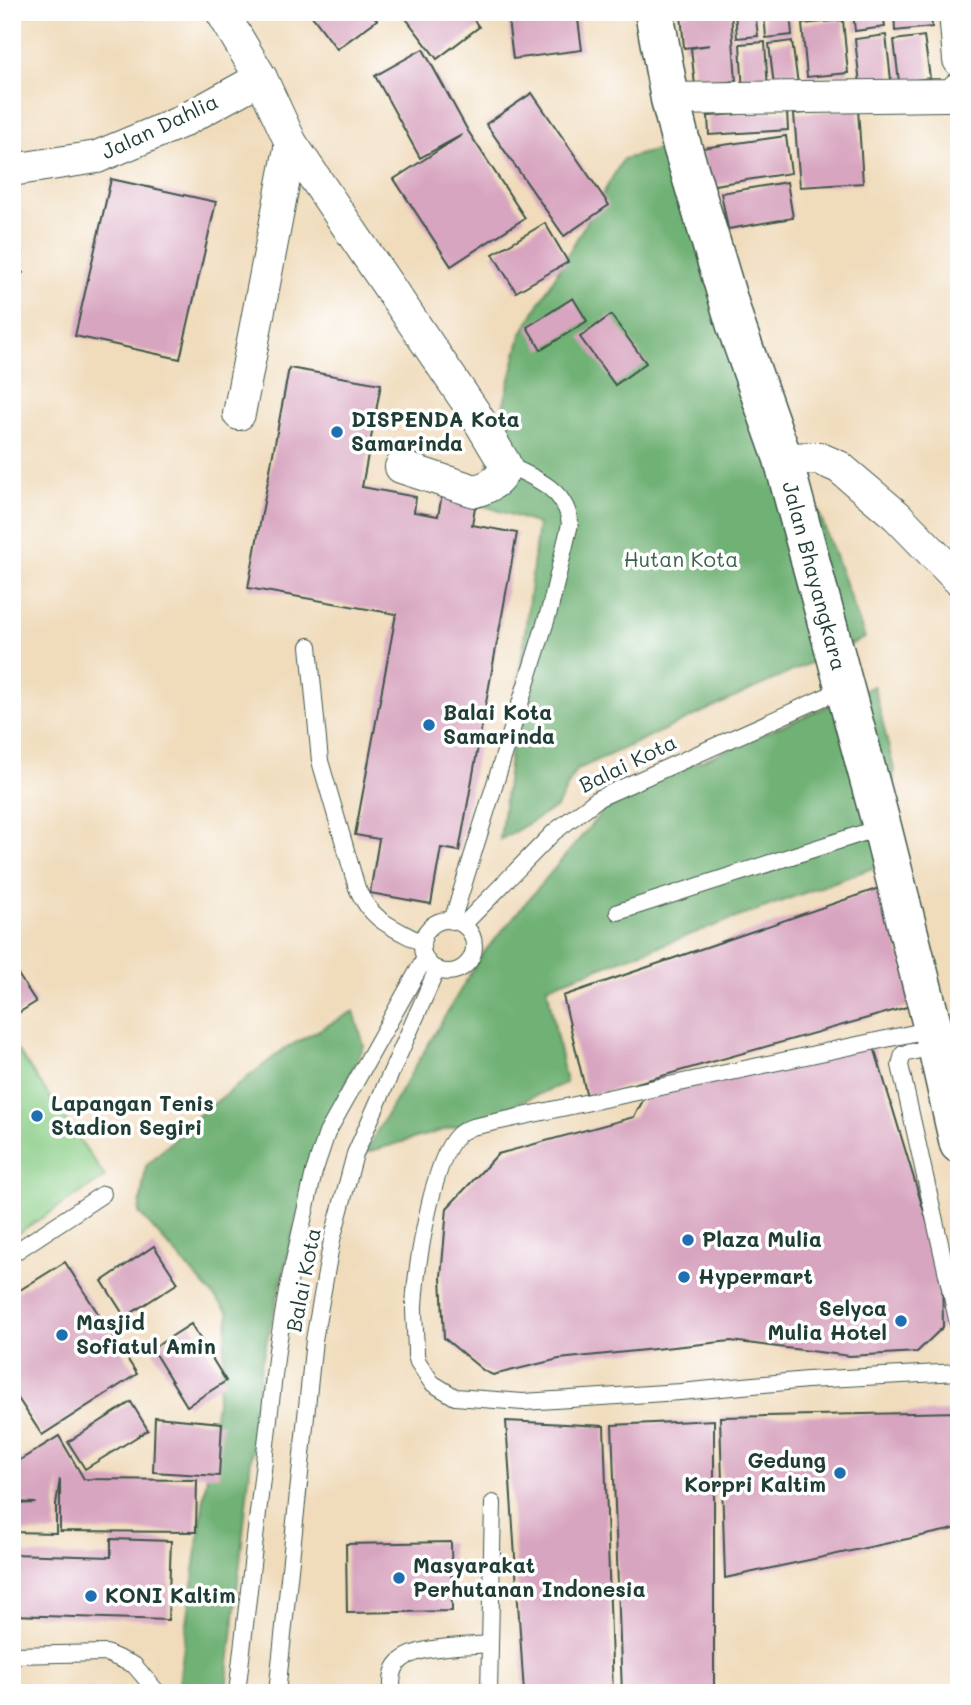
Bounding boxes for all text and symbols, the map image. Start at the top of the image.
street label: Jalan Dahlia [97,87,222,164]
place label: DISPENDA Kota Samarinda [351,405,520,456]
marker: DISPENDA Kota Samarinda [329,424,345,440]
street label: Jalan Bhayangkara [777,478,854,673]
park label: Hutan Kota [624,545,738,572]
place label: Balai Kota Samarinda [443,698,555,749]
marker: Balai Kota Samarinda [421,717,437,733]
street label: Balai Kota [574,727,681,798]
place label: Lapangan Tenis Stadion Segiri [51,1089,214,1140]
marker: Lapangan Tenis Stadion Segiri [29,1108,45,1124]
place label: Plaza Mulia [702,1225,822,1252]
street label: Balai Kota [279,1226,326,1334]
marker: Plaza Mulia [680,1232,696,1248]
place label: Hypermart [698,1262,813,1290]
marker: Hypermart [676,1269,692,1285]
place label: Selyca Mulia Hotel [768,1294,887,1345]
place label: Masjid Sofiatul Amin [76,1308,216,1359]
marker: Selyca Mulia Hotel [893,1313,909,1329]
marker: Masjid Sofiatul Amin [54,1327,70,1343]
place label: Gedung Korpri Kaltim [684,1446,826,1497]
marker: Gedung Korpri Kaltim [832,1465,848,1481]
place label: Masyarakat Perhutanan Indonesia [413,1551,646,1602]
marker: Masyarakat Perhutanan Indonesia [391,1570,407,1586]
place label: KONI Kaltim [105,1581,236,1608]
marker: KONI Kaltim [83,1588,99,1604]

